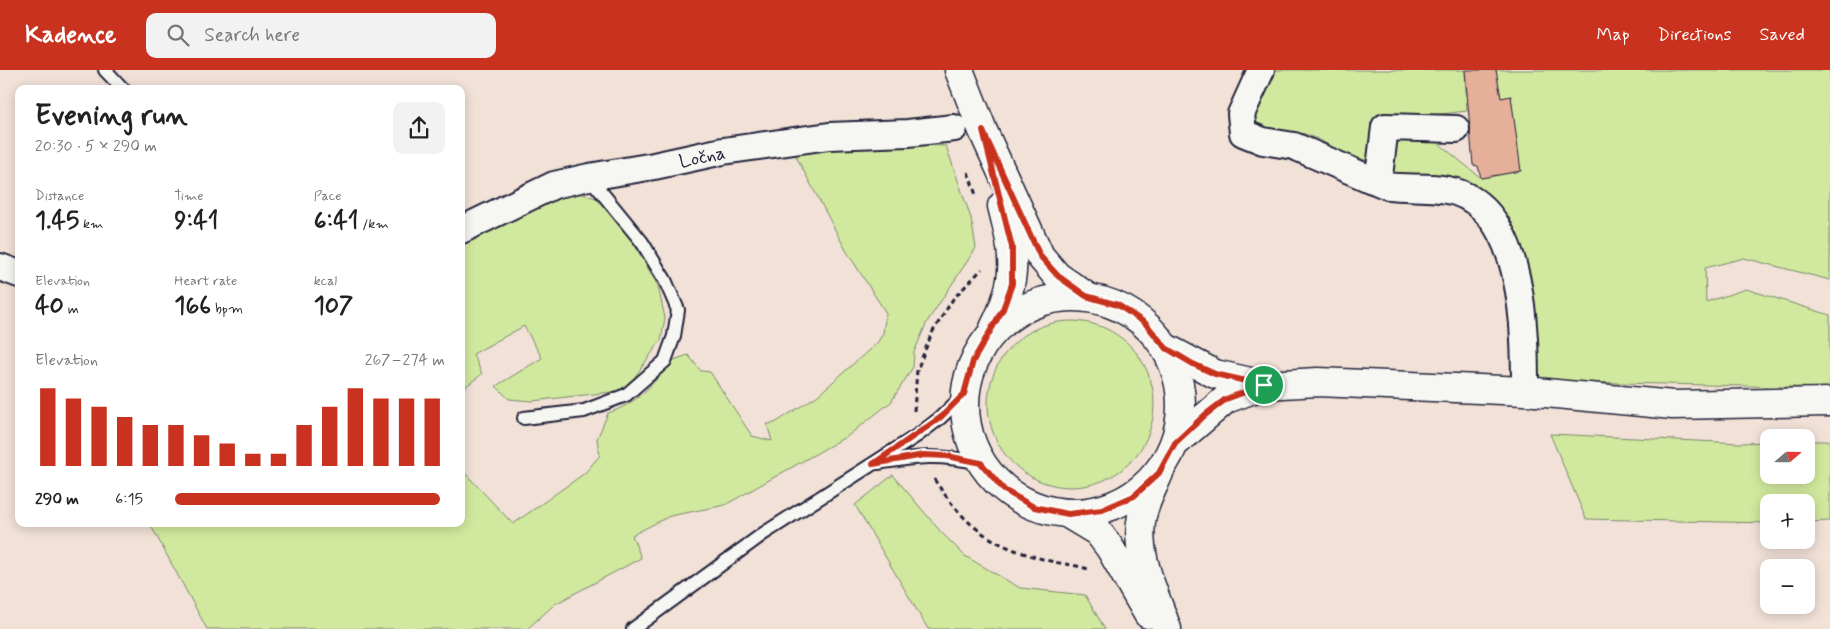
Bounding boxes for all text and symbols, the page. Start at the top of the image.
search box [146,13,496,58]
text: Kadence [25,20,116,51]
icon: search [164,21,192,49]
text: Search here [204,23,300,48]
text: Map [1597,23,1630,47]
text: Directions [1658,23,1732,47]
text: Saved [1760,23,1805,47]
text: Evening run [35,98,188,135]
button: share [393,102,445,154]
text: 20:30 · 5 × 290 m [35,136,157,157]
street label: Ločna [677,140,728,175]
text: Distance [35,187,84,205]
text: Time [174,187,204,205]
text: Pace [314,187,342,205]
text: 1.45 [35,205,79,238]
text: 9:41 [174,205,219,238]
text: 6:41 [314,205,358,238]
text: km [79,215,103,233]
text: /km [358,215,389,233]
text: Elevation [35,272,90,290]
text: Heart rate [174,272,237,290]
text: kcal [314,272,337,290]
text: 40 [35,290,64,323]
text: 166 [174,290,211,323]
text: 107 [314,290,353,323]
text: m [64,300,79,318]
text: bpm [211,300,243,318]
text: Elevation [35,350,98,371]
text: 267–274 m [365,350,445,371]
pin [1243,364,1285,406]
icon: arrive [1250,371,1278,399]
north arrow [1760,429,1815,484]
map controls [1760,429,1815,614]
text: 290 m [35,489,79,510]
text: 6:15 [115,489,143,510]
button: + [1760,494,1815,549]
button: − [1760,559,1815,614]

